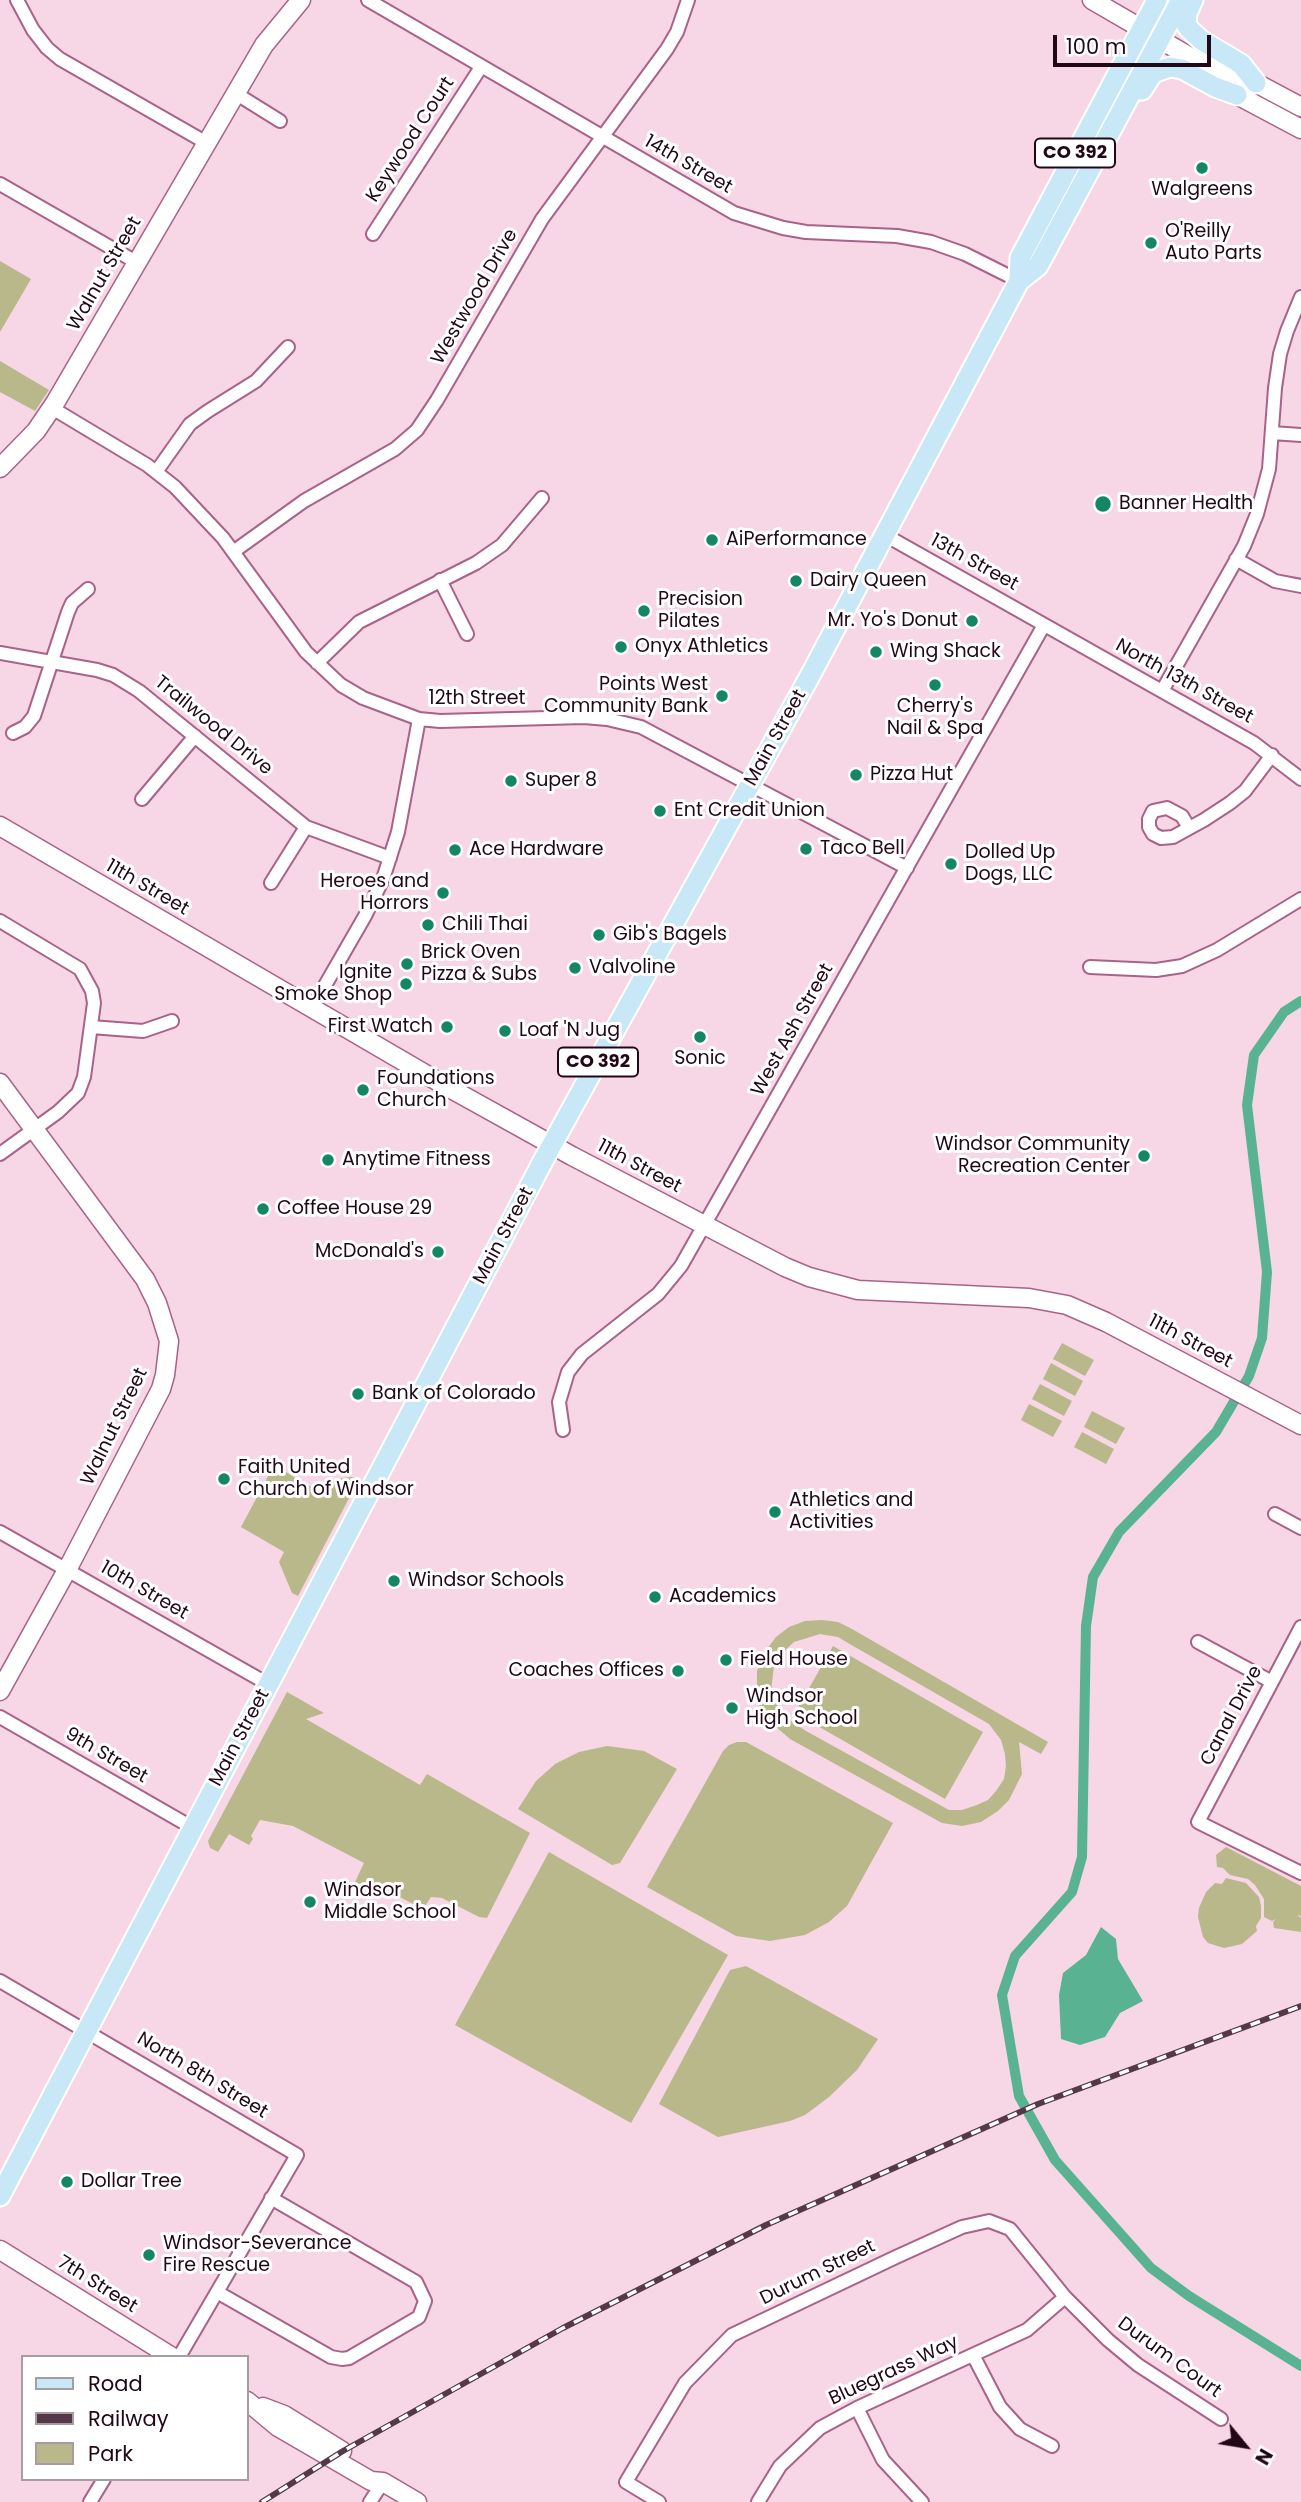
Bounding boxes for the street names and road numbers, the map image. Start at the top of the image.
street label: Keywood Court [362,73,460,207]
street label: 14th Street [640,131,736,199]
road number: CO 392 [1035,138,1115,168]
street label: Walnut Street [63,213,147,335]
street label: Westwood Drive [427,225,523,369]
street label: 13th Street [926,530,1022,596]
street label: North 13th Street [1111,635,1257,729]
street label: Trailwood Drive [149,672,277,780]
street label: Main Street [740,686,812,790]
street label: 12th Street [429,688,525,710]
street label: 11th Street [101,855,193,921]
street label: West Ash Street [747,960,839,1100]
road number: CO 392 [558,1048,638,1077]
street label: 11th Street [593,1135,685,1199]
street label: Main Street [469,1184,539,1288]
street label: 11th Street [1144,1310,1236,1374]
street label: Walnut Street [77,1364,153,1490]
street label: 10th Street [96,1557,192,1625]
street label: Canal Drive [1196,1662,1268,1770]
street label: Main Street [205,1686,275,1790]
street label: 9th Street [61,1723,151,1789]
street label: North 8th Street [132,2028,272,2124]
street label: Durum Street [757,2235,879,2311]
street label: 7th Street [53,2251,141,2319]
street label: Durum Court [1113,2313,1225,2403]
street label: Bluegrass Way [826,2331,962,2411]

